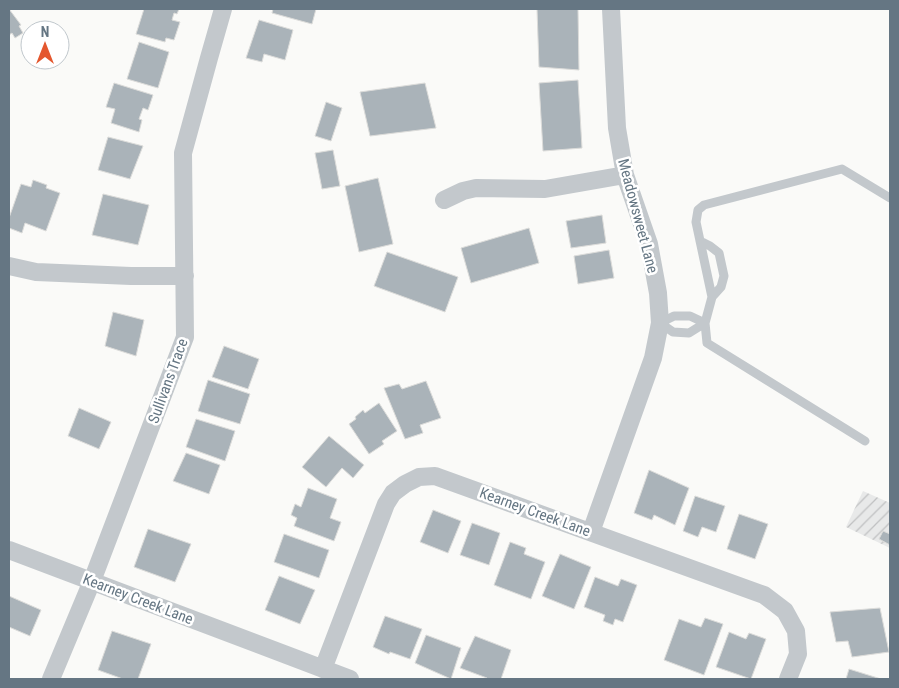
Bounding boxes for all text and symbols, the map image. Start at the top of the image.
north arrow [20,20,70,70]
text: N [41,24,49,40]
street label: Meadowsweet Lane [614,157,662,275]
street label: Sullivans Trace [144,336,192,426]
street label: Kearney Creek Lane [477,484,593,540]
street label: Kearney Creek Lane [80,570,196,628]

